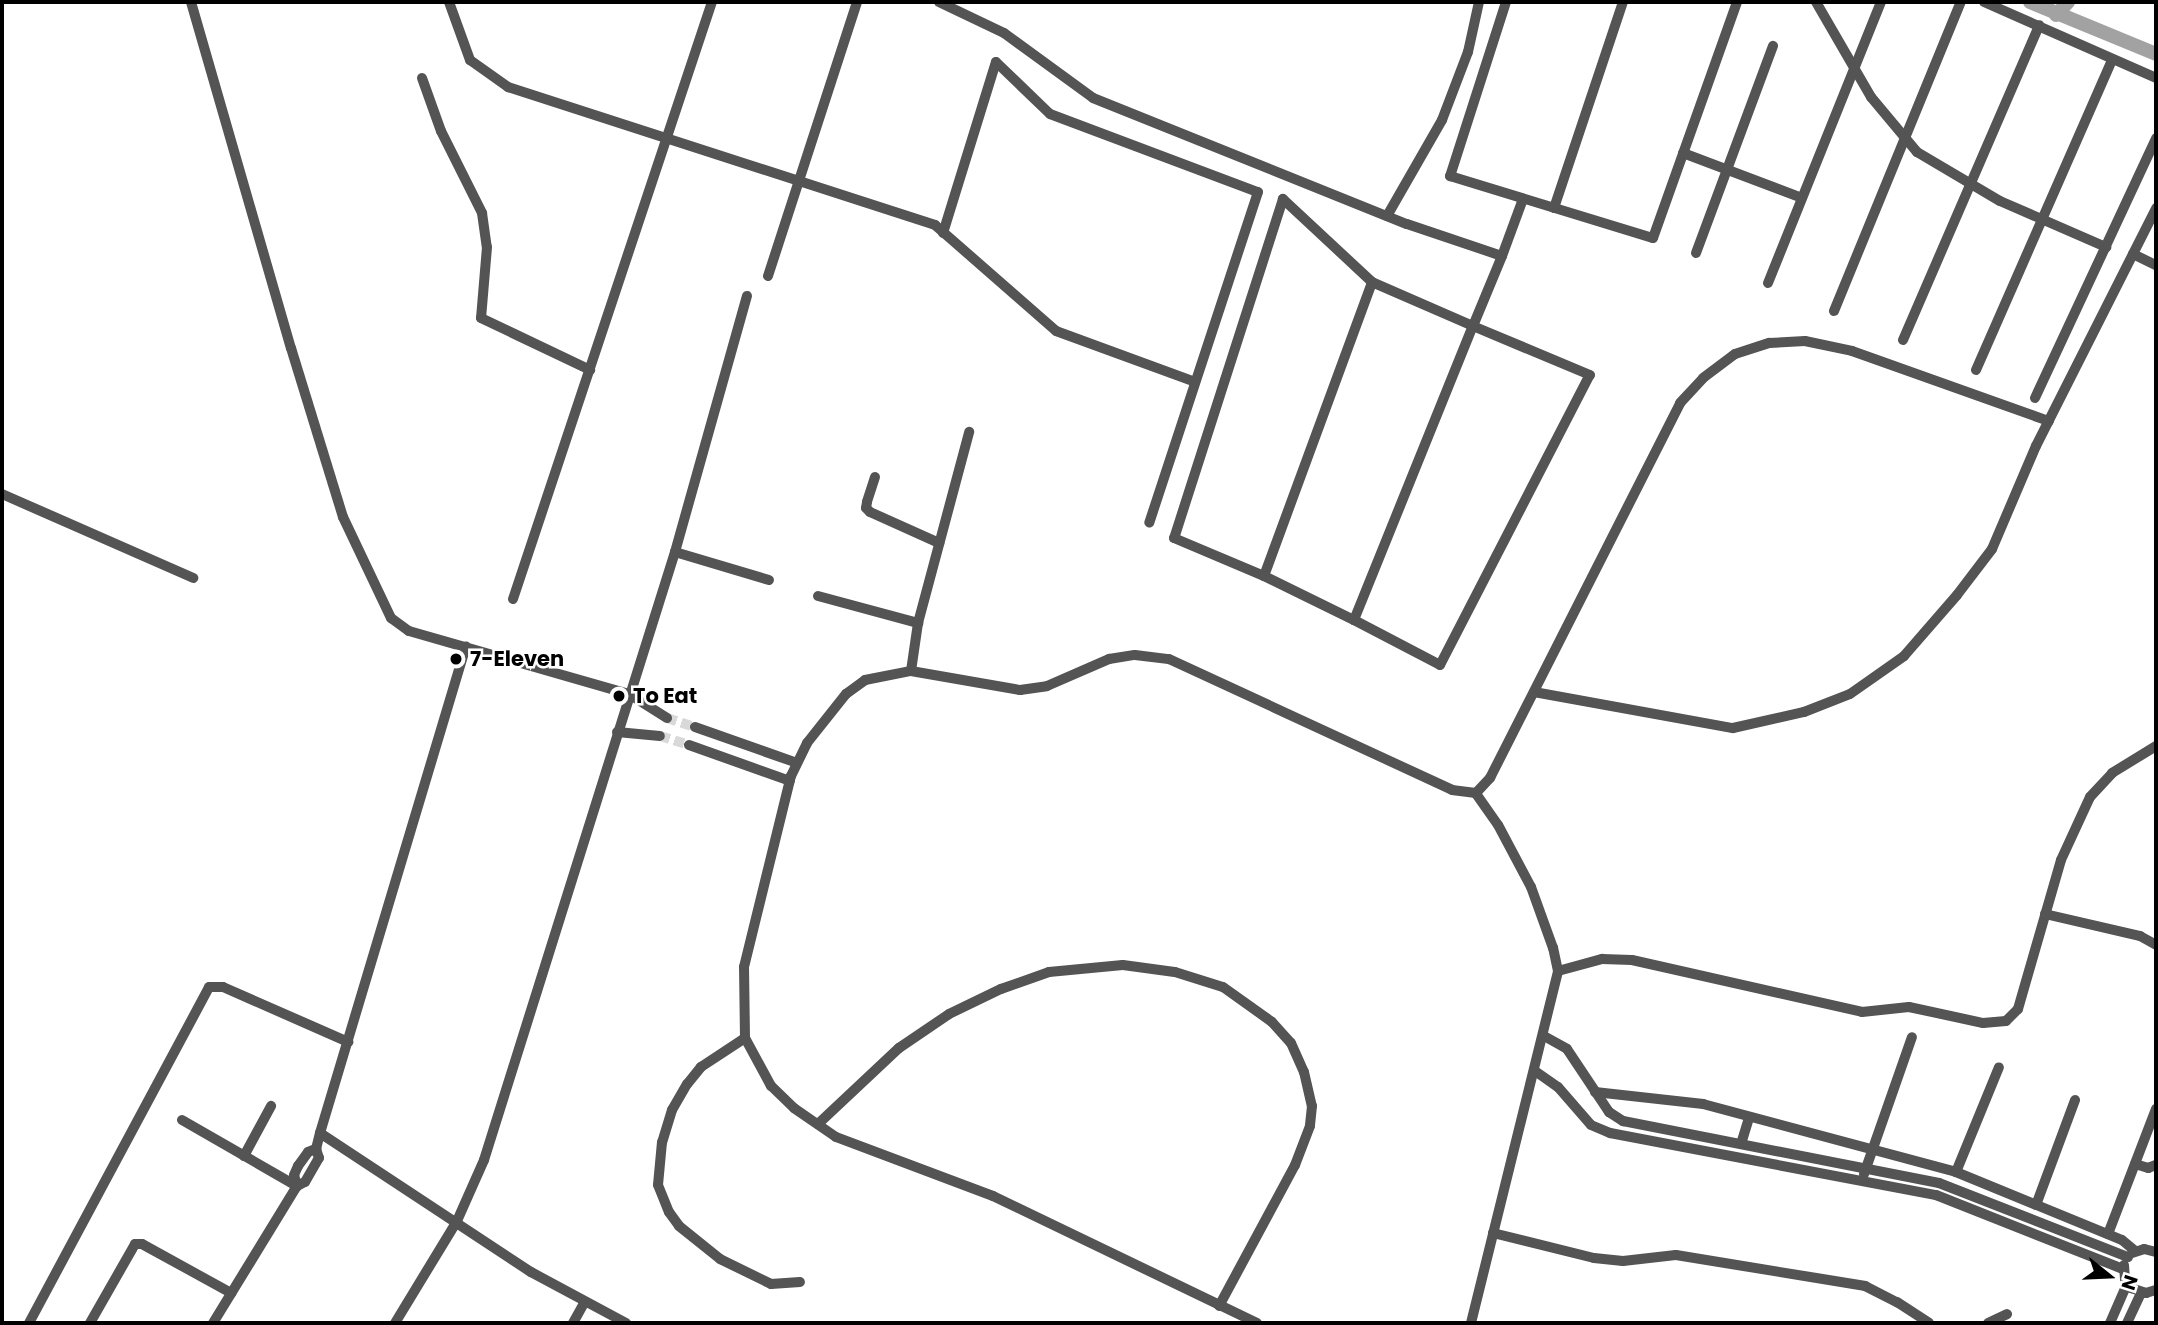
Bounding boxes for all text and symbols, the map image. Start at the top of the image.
place label: 7-Eleven [470,646,564,672]
marker: 7-Eleven [448,651,464,667]
place label: To Eat [633,683,697,709]
marker: To Eat [611,688,627,704]
north arrow [2074,1241,2144,1311]
text: N [2114,1272,2144,1294]

